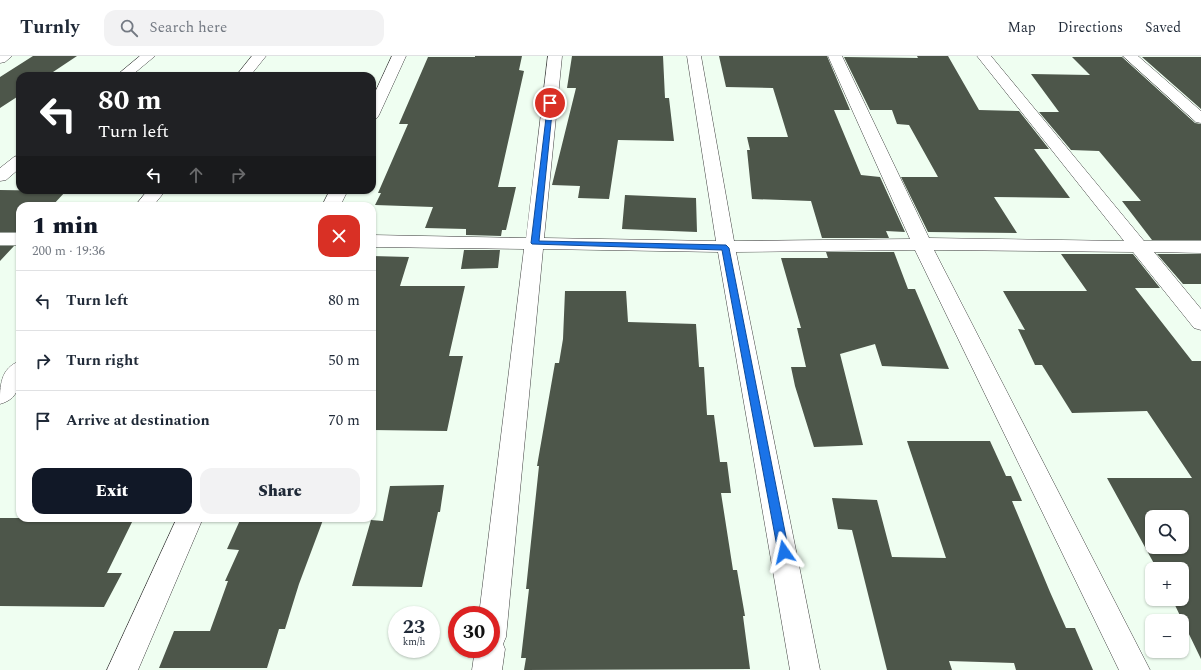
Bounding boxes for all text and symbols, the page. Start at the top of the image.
search box [104,10,384,46]
text: Turnly [20,13,80,42]
text: Search here [150,16,227,39]
icon: search [118,17,140,39]
text: Map [1008,17,1036,38]
text: Directions [1058,17,1123,38]
text: Saved [1145,17,1181,38]
text: 80 m [98,79,162,122]
pin [533,86,567,120]
icon: left [32,88,84,140]
icon: arrive [539,92,561,114]
text: Turn left [98,118,169,145]
icon: left [143,164,165,186]
icon: ahead [185,164,207,186]
icon: right [227,164,249,186]
text: 1 min [32,208,98,244]
button: close [318,215,360,257]
text: 200 m · 19:36 [32,241,105,261]
text: Turn left [66,289,128,312]
text: 80 m [328,289,360,312]
icon: left [32,290,54,312]
text: Turn right [66,349,139,372]
text: 50 m [328,349,360,372]
icon: right [32,350,54,372]
text: Arrive at destination [66,409,210,432]
text: 70 m [328,409,360,432]
icon: arrive [32,410,54,432]
button: Exit [32,468,192,514]
button: Share [200,468,360,514]
map controls [1145,510,1189,658]
button: search [1145,510,1189,554]
position arrow [763,531,805,573]
button: + [1145,562,1189,606]
speed limit sign: 30 [448,606,500,658]
text: 23 [403,612,425,642]
button: − [1145,614,1189,658]
text: km/h [403,634,425,650]

